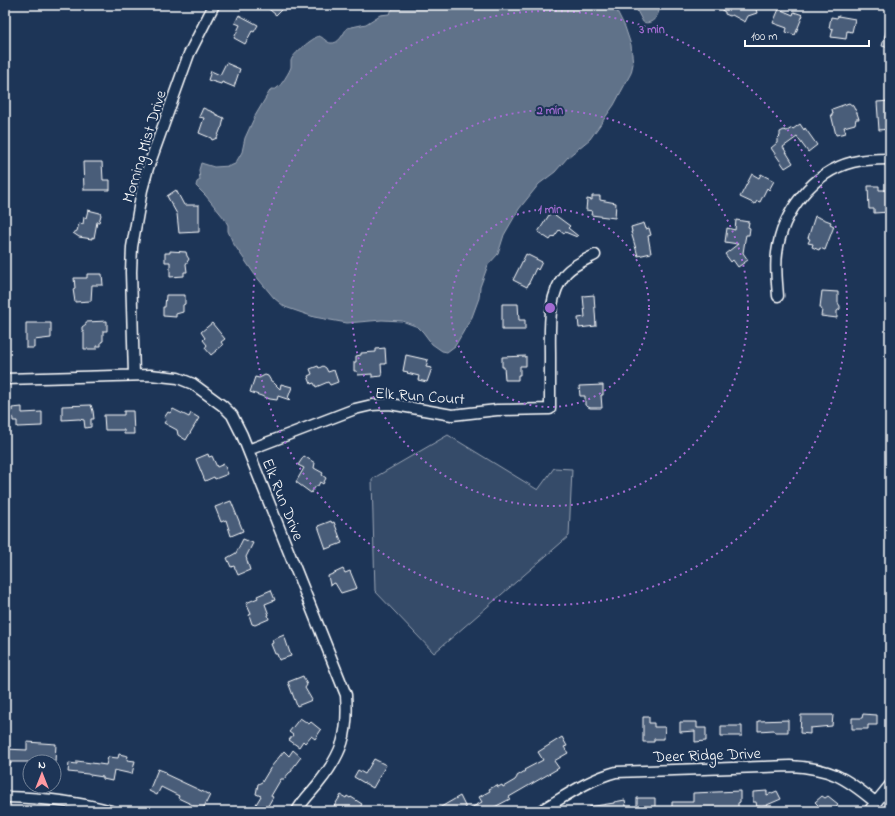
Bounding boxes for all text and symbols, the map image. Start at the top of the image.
text: 3 min [638,21,665,39]
scale bar [745,22,869,48]
text: 100 m [751,28,778,46]
street label: Morning Mist Drive [116,87,174,206]
text: 2 min [536,102,563,120]
text: 1 min [538,201,562,219]
centre of rings [543,301,557,315]
street label: Elk Run Court [374,382,466,412]
street label: Elk Run Drive [255,455,310,545]
street label: Deer Ridge Drive [652,742,762,770]
north arrow [22,754,62,794]
text: N [38,757,46,773]

